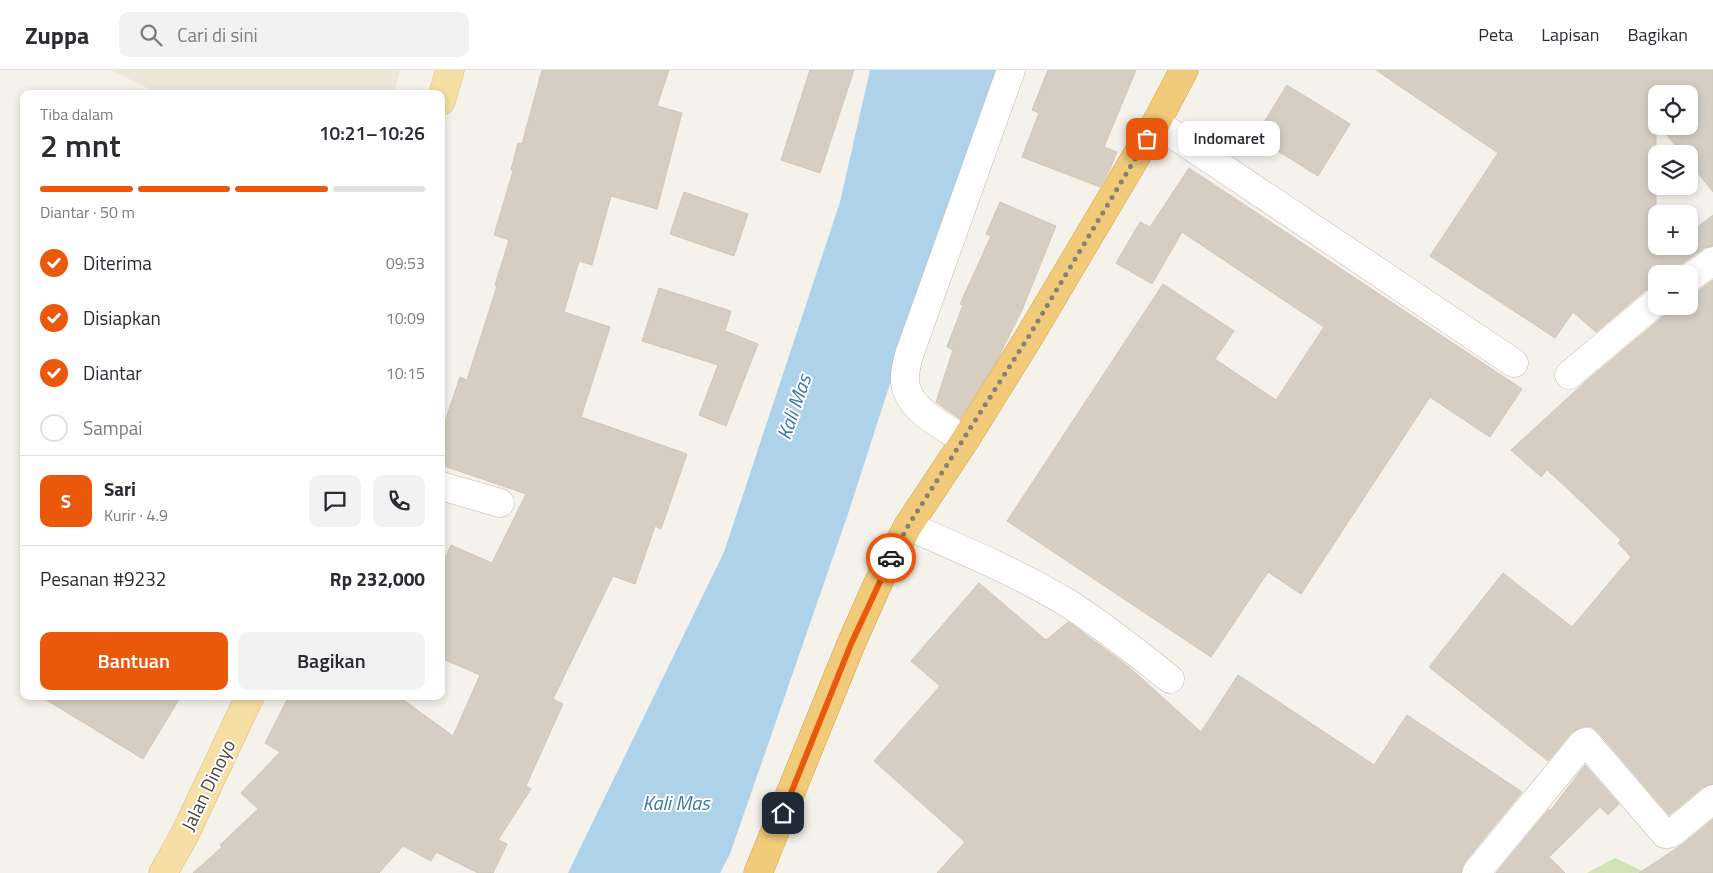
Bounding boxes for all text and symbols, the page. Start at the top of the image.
search box [119,12,469,57]
text: Zuppa [25,17,89,53]
text: Cari di sini [177,20,258,49]
icon: search [137,21,165,49]
text: Peta [1478,21,1513,48]
text: Lapisan [1541,21,1599,48]
text: Bagikan [1627,21,1688,48]
map controls [1648,85,1698,315]
button: locate [1648,85,1698,135]
text: Tiba dalam [40,102,113,126]
text: 10:21–10:26 [319,118,425,147]
pin [1126,118,1168,160]
text: 2 mnt [40,121,121,169]
callout: Indomaret [1177,122,1280,156]
icon: bag [1133,125,1161,153]
text: Indomaret [1193,126,1265,150]
button: layers [1648,145,1698,195]
text: Diantar · 50 m [40,200,135,224]
button: + [1648,205,1698,255]
text: Diterima [83,248,152,277]
icon: check [40,249,68,277]
text: 09:53 [386,251,425,275]
button: − [1648,265,1698,315]
text: Disiapkan [83,303,161,332]
icon: check [40,304,68,332]
text: 10:09 [386,306,425,330]
text: Diantar [83,358,142,387]
icon: check [40,359,68,387]
text: 10:15 [386,361,425,385]
water label: Kali Mas [768,369,820,444]
text: Sampai [83,413,142,442]
text: Sari [104,474,136,503]
button: chat [309,475,361,527]
button: phone [373,475,425,527]
text: S [61,486,71,515]
text: Kurir · 4.9 [104,503,168,527]
courier [866,533,916,583]
icon: car [877,544,905,572]
text: Pesanan #9232 [40,564,166,593]
text: Rp 232,000 [330,564,425,593]
button: Bantuan [40,632,228,690]
button: Bagikan [238,632,425,690]
street label: Jalan Dinoyo [173,734,242,836]
water label: Kali Mas [643,787,711,818]
pin [762,792,804,834]
icon: home [769,799,797,827]

